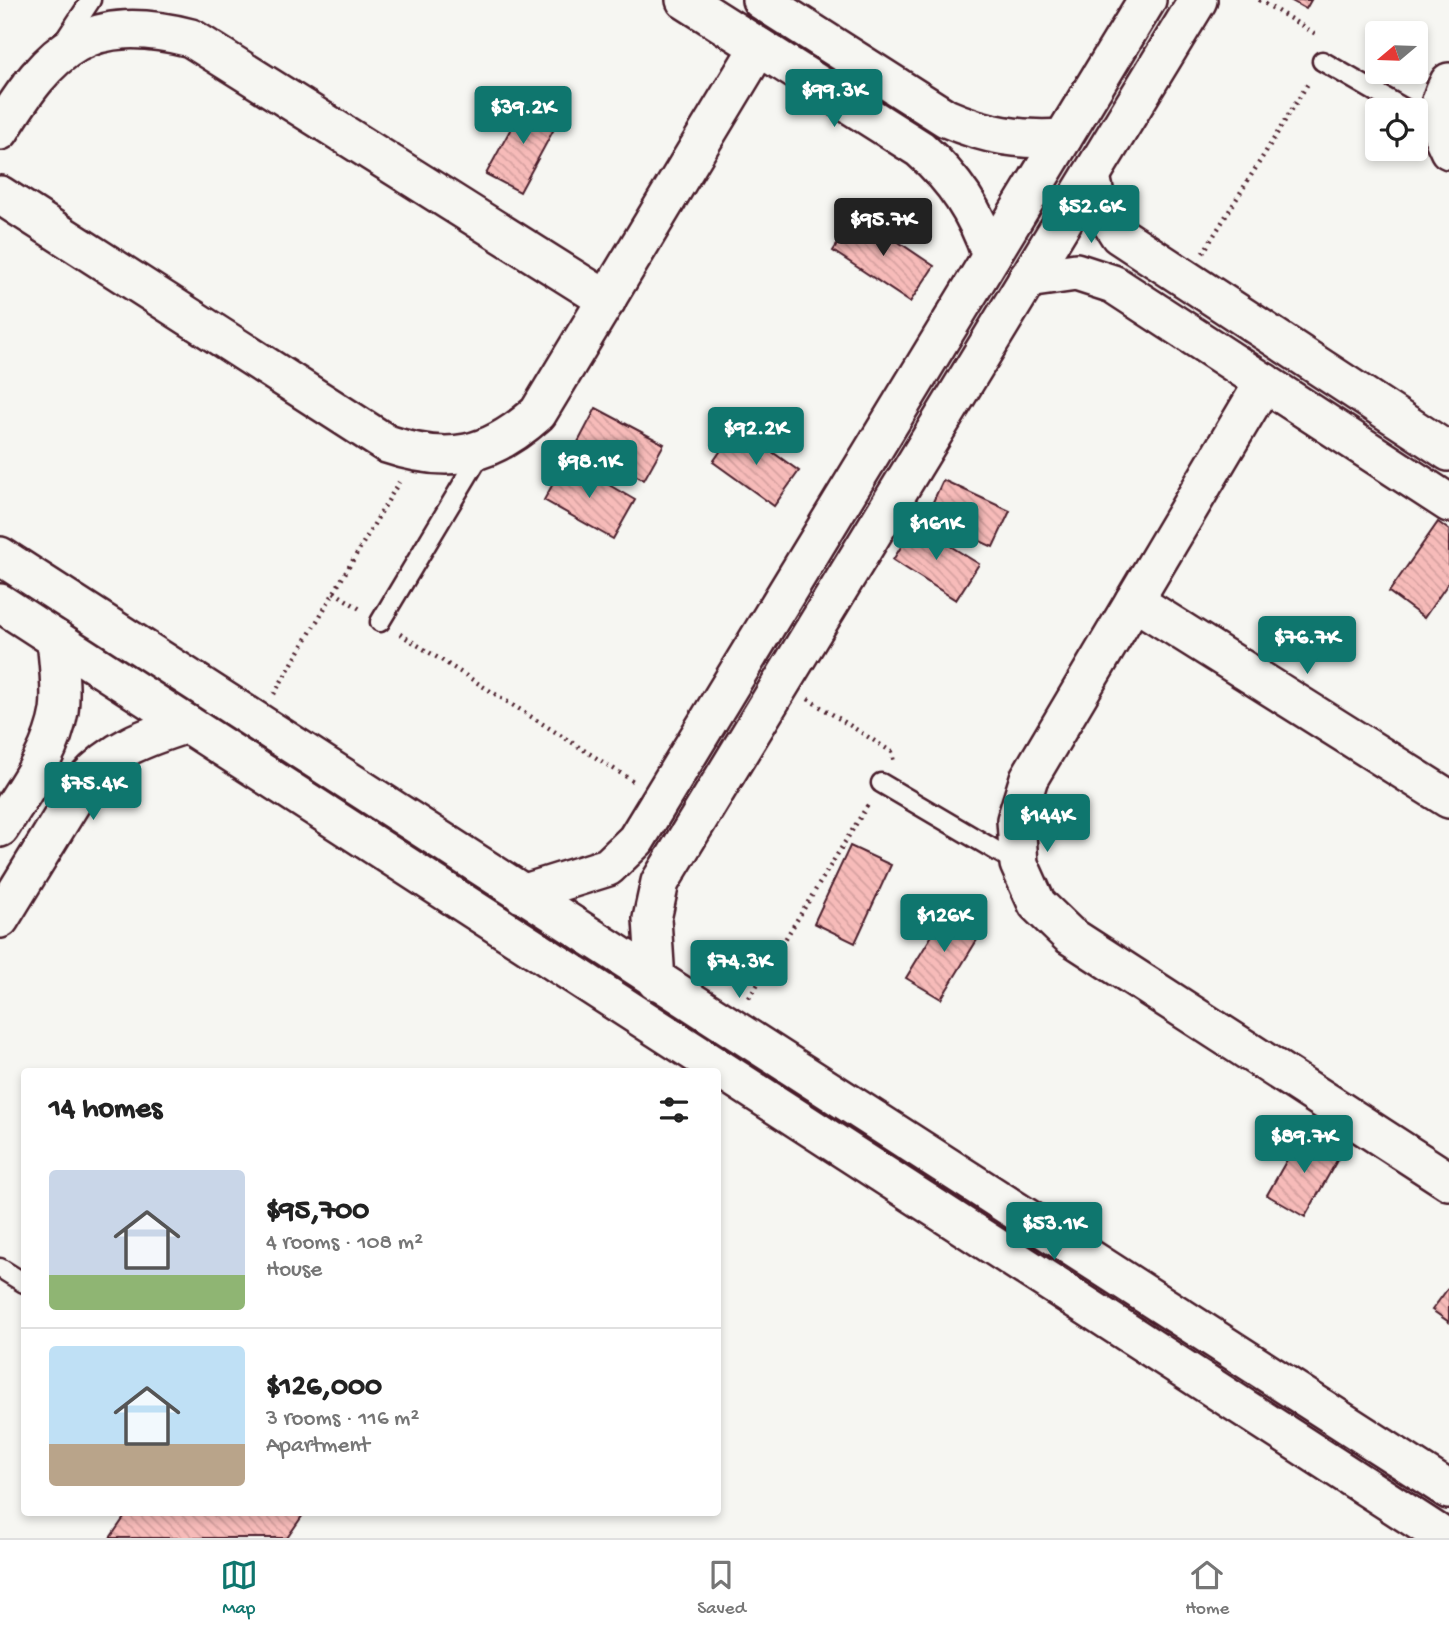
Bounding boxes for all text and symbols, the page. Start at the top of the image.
north arrow [1365,21,1428,84]
map controls [1365,21,1428,161]
pin: $99.3K [777,69,891,129]
text: $99.3K [801,78,867,105]
pin: $39.2K [466,86,580,146]
text: $39.2K [491,95,555,122]
button: locate [1365,98,1428,161]
pin: $52.6K [1034,186,1148,245]
text: $52.6K [1058,194,1124,221]
pin: $95.7K [826,198,940,258]
text: $95.7K [850,207,916,234]
pin: $92.2K [699,407,813,467]
text: $92.2K [724,416,788,443]
pin: $98.1K [532,440,646,500]
text: $98.1K [557,449,621,476]
pin: $161K [887,503,985,562]
text: $161K [909,511,963,538]
pin: $76.7K [1250,616,1364,676]
text: $76.7K [1274,625,1340,652]
pin: $75.4K [36,762,150,822]
text: $75.4K [60,771,126,798]
pin: $144K [998,794,1096,854]
text: $144K [1020,803,1074,830]
pin: $126K [895,894,993,954]
text: $126K [916,903,972,930]
pin: $74.3K [682,940,796,1000]
text: $74.3K [706,949,772,976]
icon: filters [655,1091,693,1129]
text: 14 homes [49,1093,162,1128]
pin: $89.7K [1247,1116,1361,1175]
text: $89.7K [1271,1124,1337,1151]
text: $95,700 [266,1195,369,1230]
icon: home [105,1198,189,1282]
pin: $53.1K [997,1202,1111,1262]
text: $53.1K [1022,1211,1086,1238]
text: 4 rooms · 108 m² [266,1230,423,1257]
text: House [266,1257,322,1284]
text: $126,000 [266,1371,382,1406]
icon: home [105,1374,189,1458]
text: 3 rooms · 116 m² [266,1406,419,1433]
text: Apartment [266,1433,370,1460]
tab: Map [220,1556,258,1621]
tab: Saved [697,1556,746,1621]
tab: Home [1185,1556,1229,1621]

